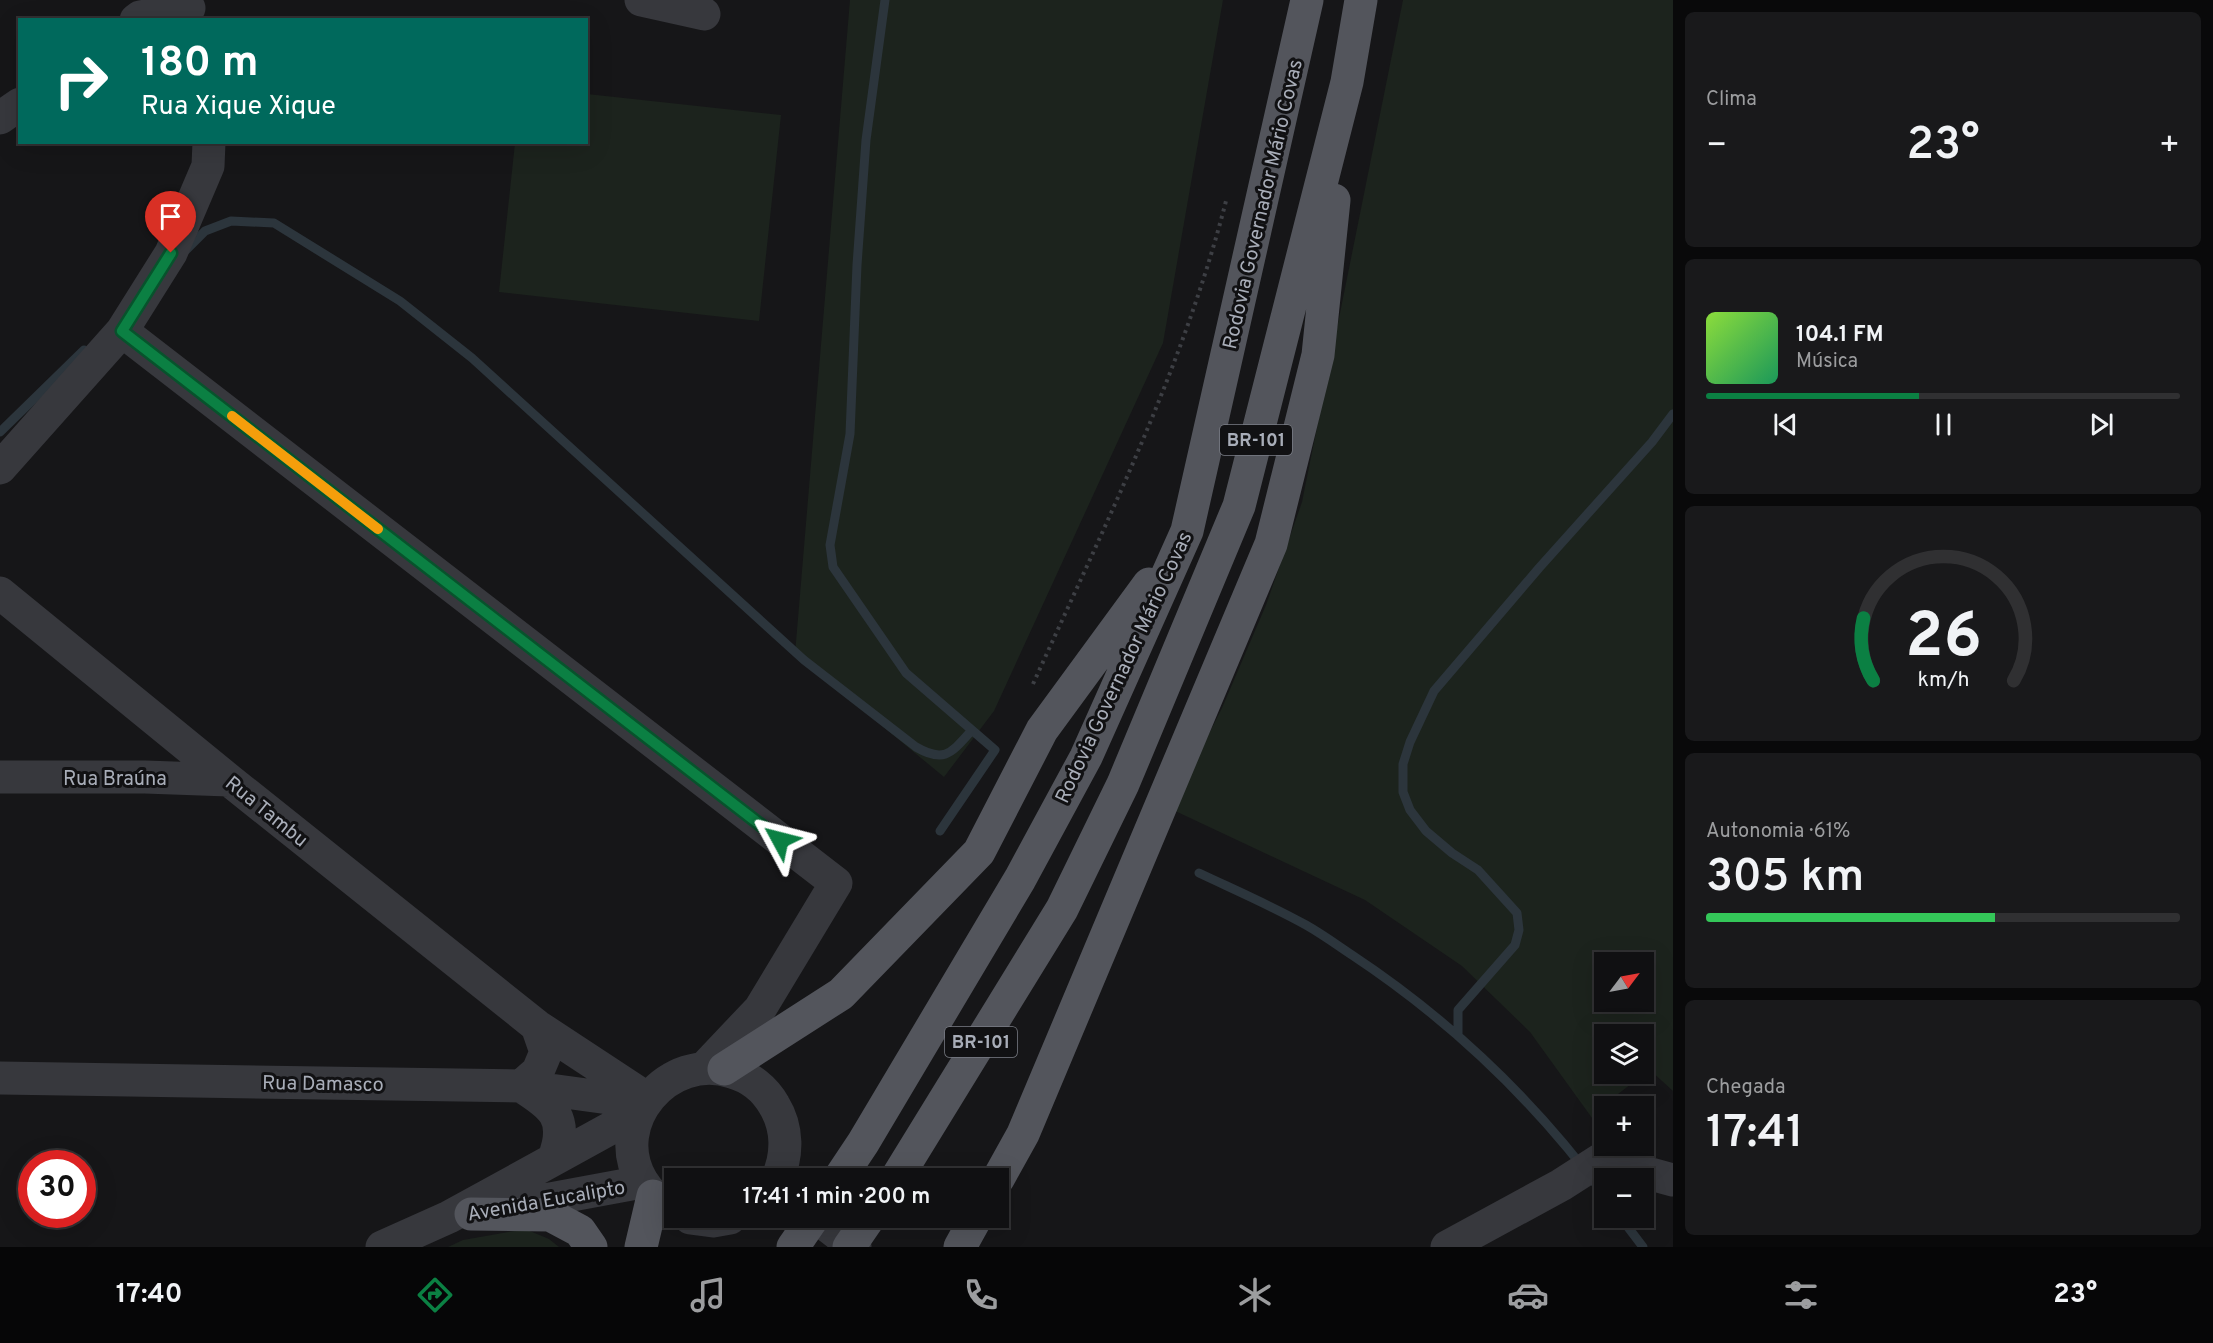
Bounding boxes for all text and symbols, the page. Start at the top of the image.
text: 180 m [141,38,258,91]
icon: right [42,42,120,120]
street label: Rodovia Governador Mário Covas [1218,57,1310,352]
text: Clima [1706,87,1757,113]
text: Rua Xique Xique [141,90,336,124]
text: 23° [1906,118,1980,175]
text: − [1706,126,1727,168]
text: + [2159,126,2180,168]
pin [145,191,196,253]
icon: arrive [154,200,187,233]
text: 104.1 FM [1796,322,1883,349]
text: Música [1796,349,1858,375]
icon: previous [1769,408,1802,441]
icon: pause [1927,408,1960,441]
icon: next [2085,408,2118,441]
road number: BR-101 [1220,425,1292,455]
street label: Rodovia Governador Mário Covas [1050,528,1199,808]
text: 26 [1905,600,1981,679]
text: km/h [1917,667,1969,694]
street label: Rua Braúna [63,767,167,793]
street label: Rua Tambu [219,771,313,854]
position arrow [748,808,812,872]
text: Autonomia · 61% [1706,819,1851,845]
text: 305 km [1706,850,1864,907]
north arrow [1594,952,1654,1012]
map controls [1594,952,1654,1228]
button: layers [1594,1024,1654,1084]
road number: BR-101 [945,1027,1017,1057]
street label: Rua Damasco [262,1071,384,1099]
text: Chegada [1706,1075,1786,1101]
button: + [1594,1096,1654,1156]
text: 17:41 [1706,1106,1804,1163]
speed limit sign: 30 [18,1150,96,1228]
button: − [1594,1168,1654,1228]
street label: Avenida Eucalipto [465,1175,627,1229]
text: 17:41 · 1 min · 200 m [743,1184,930,1211]
icon: directions [414,1274,456,1316]
icon: music [687,1274,729,1316]
icon: phone [960,1274,1002,1316]
icon: climate [1234,1274,1276,1316]
icon: car [1507,1274,1549,1316]
icon: filters [1780,1274,1822,1316]
text: 17:40 [116,1278,183,1312]
text: 23° [2053,1278,2097,1312]

